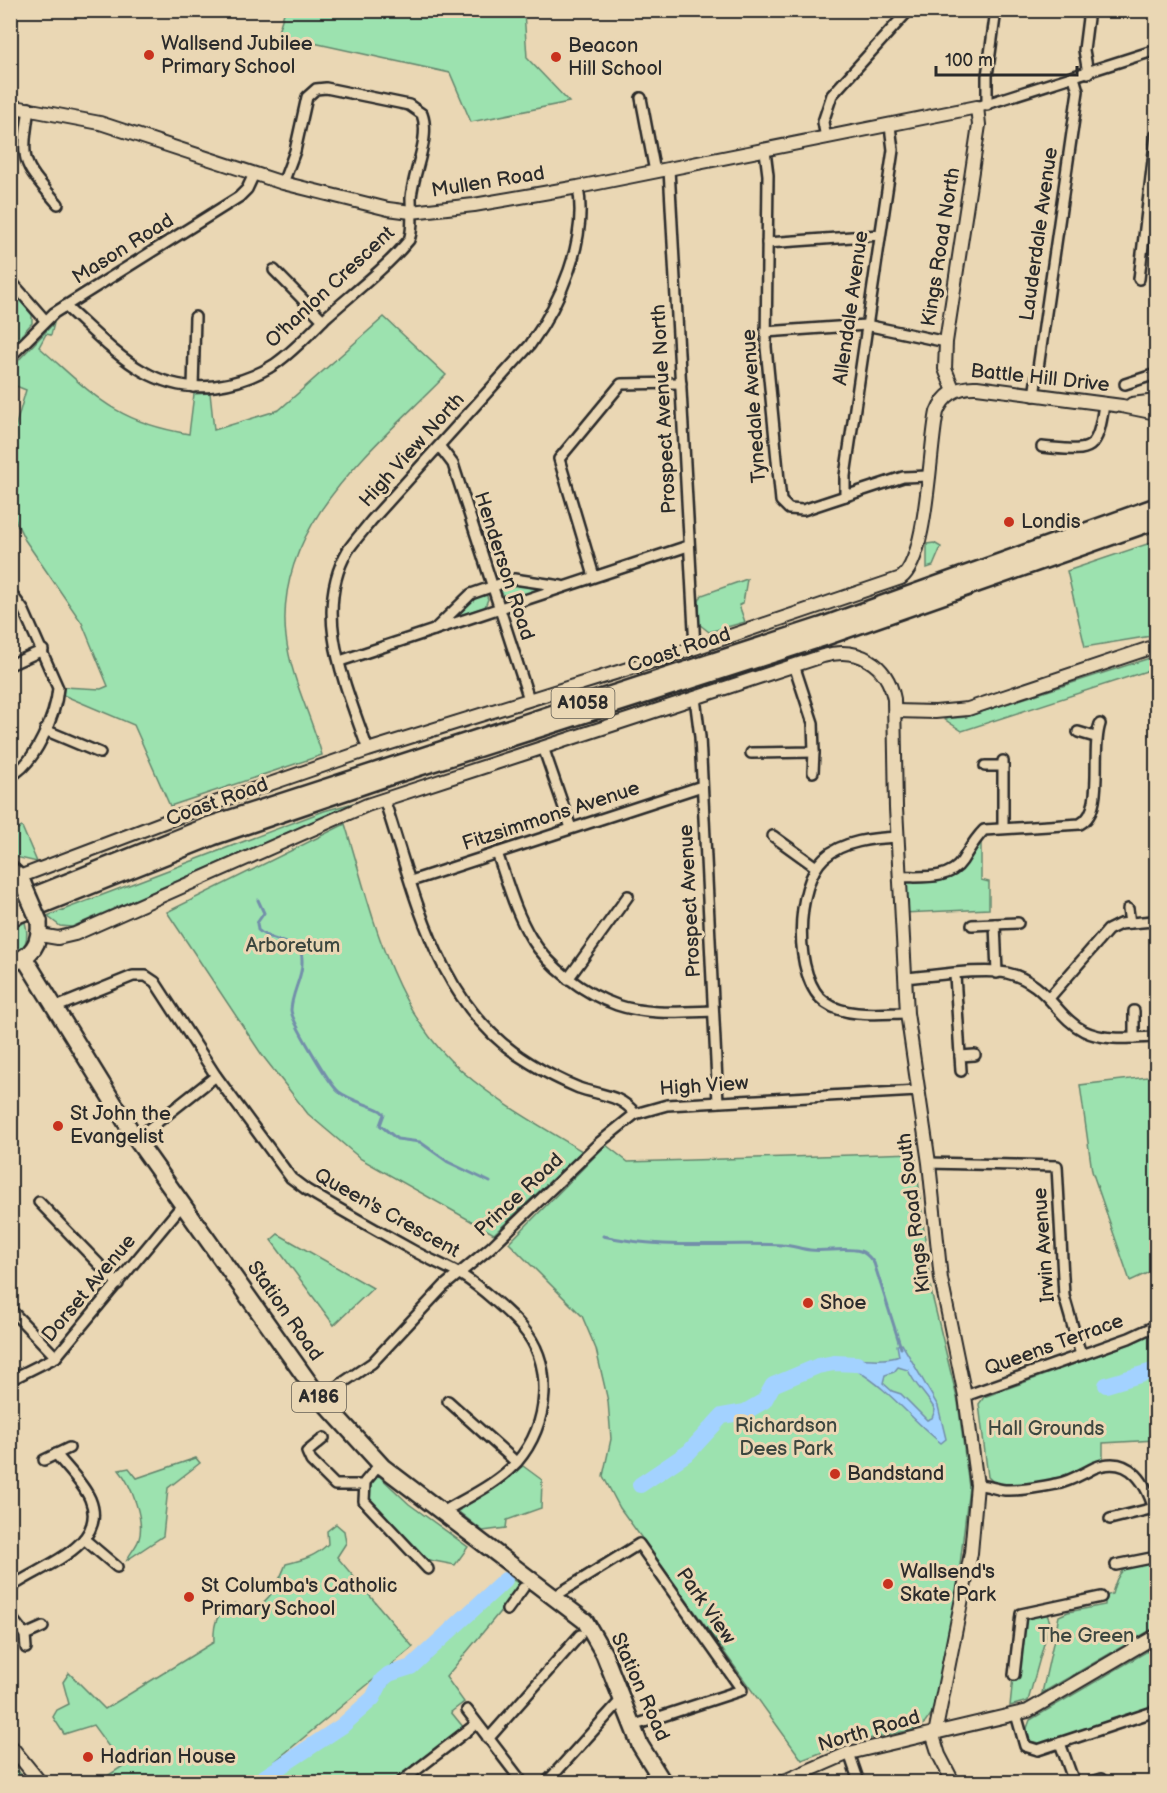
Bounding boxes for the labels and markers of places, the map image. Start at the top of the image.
place label: Wallsend Jubilee Primary School [161,32,313,79]
place label: Beacon Hill School [568,34,662,81]
marker: Wallsend Jubilee Primary School [142,48,156,62]
marker: Beacon Hill School [549,50,563,64]
place label: Londis [1021,510,1081,534]
marker: Londis [1002,515,1016,529]
place label: St John the Evangelist [70,1102,171,1149]
marker: St John the Evangelist [51,1119,65,1133]
place label: Shoe [820,1291,867,1315]
marker: Shoe [801,1296,815,1310]
place label: Bandstand [847,1462,944,1486]
marker: Bandstand [828,1467,842,1481]
place label: Wallsend's Skate Park [900,1560,996,1607]
place label: St Columba's Catholic Primary School [201,1574,397,1621]
marker: Wallsend's Skate Park [881,1577,895,1591]
marker: St Columba's Catholic Primary School [182,1590,196,1604]
place label: Hadrian House [100,1745,236,1769]
marker: Hadrian House [81,1750,95,1764]

